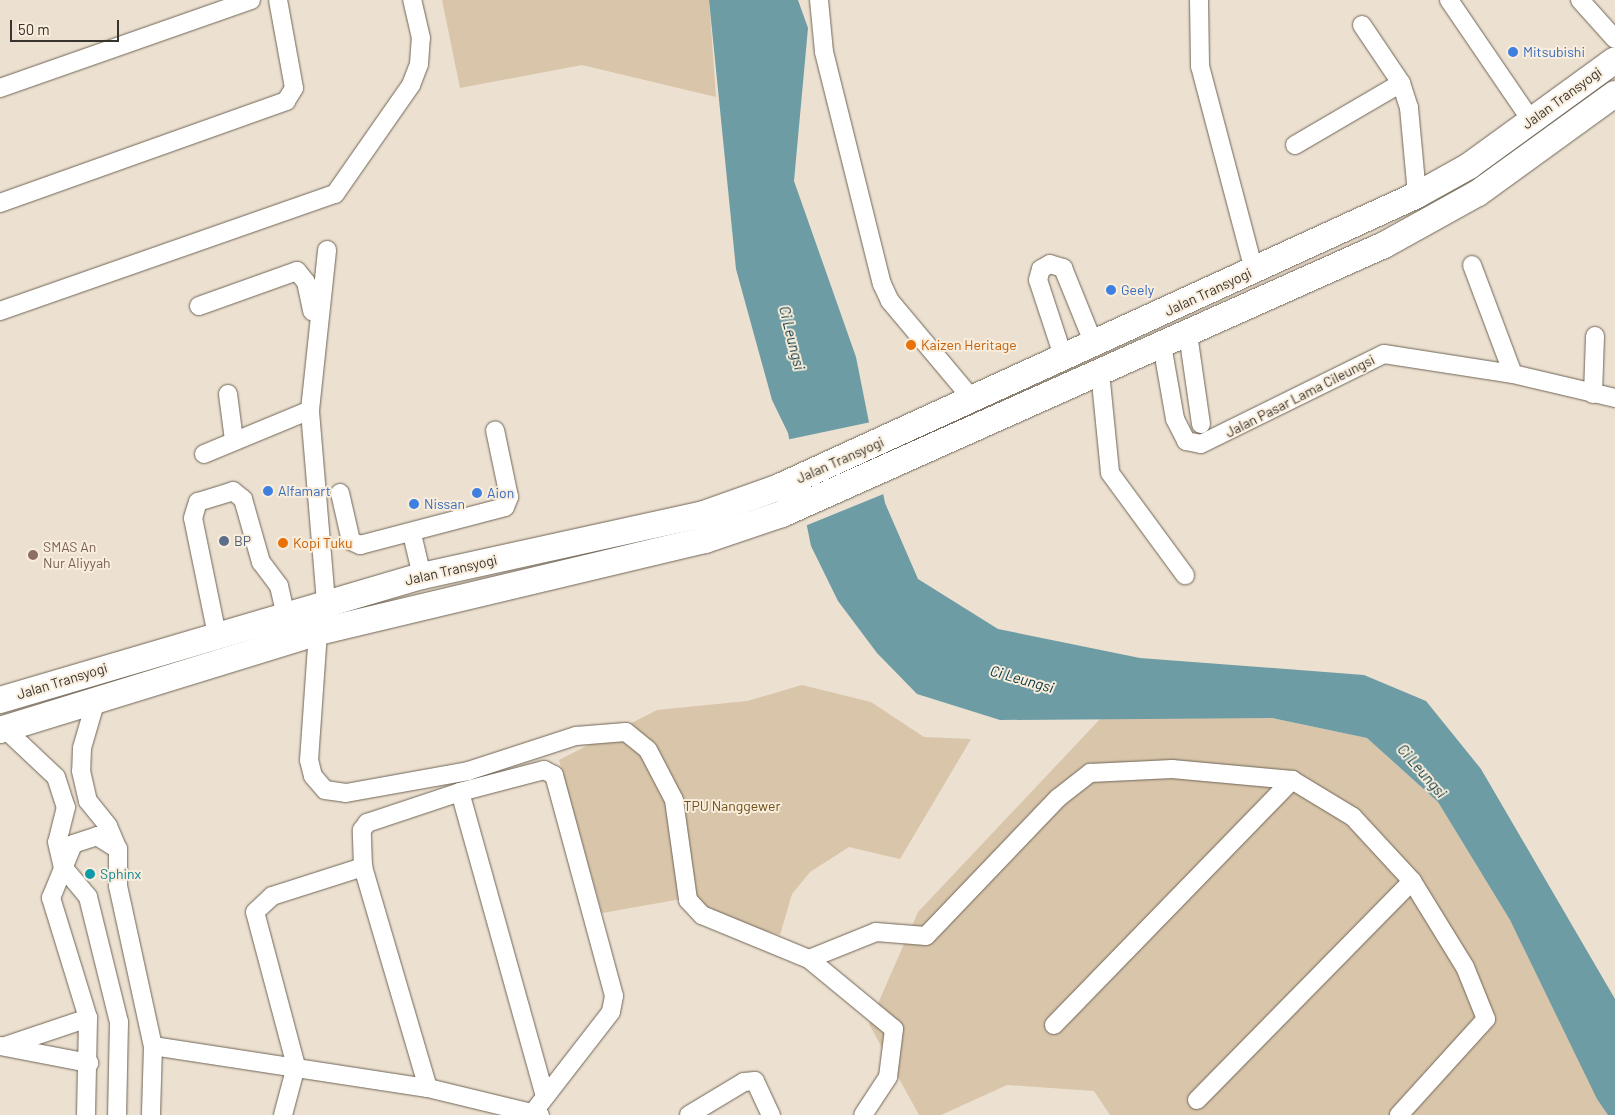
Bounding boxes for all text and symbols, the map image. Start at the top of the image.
scale bar [12,10,121,42]
text: 50 m [18,20,50,38]
place label: Mitsubishi [1523,44,1585,60]
marker: Mitsubishi [1507,46,1519,58]
street label: Jalan Transyogi [1519,64,1605,132]
street label: Jalan Transyogi [1162,264,1254,320]
place label: Geely [1121,282,1154,298]
marker: Geely [1105,284,1117,296]
water label: Ci Leungsi [775,304,809,372]
place label: Kaizen Heritage [921,337,1017,353]
marker: Kaizen Heritage [905,339,917,351]
street label: Jalan Pasar Lama Cileungsi [1223,351,1377,441]
street label: Jalan Transyogi [794,433,886,487]
place label: Alfamart [278,483,331,499]
marker: Alfamart [262,485,274,497]
place label: Aion [487,485,514,501]
marker: Aion [471,487,483,499]
place label: Nissan [424,496,465,512]
marker: Nissan [408,498,420,510]
place label: BP [234,533,251,549]
marker: BP [218,535,230,547]
place label: Kopi Tuku [293,535,352,551]
marker: Kopi Tuku [277,537,289,549]
place label: SMAS An Nur Aliyyah [43,539,111,572]
marker: SMAS An Nur Aliyyah [27,549,39,561]
street label: Jalan Transyogi [403,551,499,589]
street label: Jalan Transyogi [15,659,109,703]
water label: Ci Leungsi [988,661,1056,697]
water label: Ci Leungsi [1394,740,1450,802]
park label: TPU Nanggewer [684,798,780,814]
place label: Sphinx [100,866,141,882]
marker: Sphinx [84,868,96,880]

